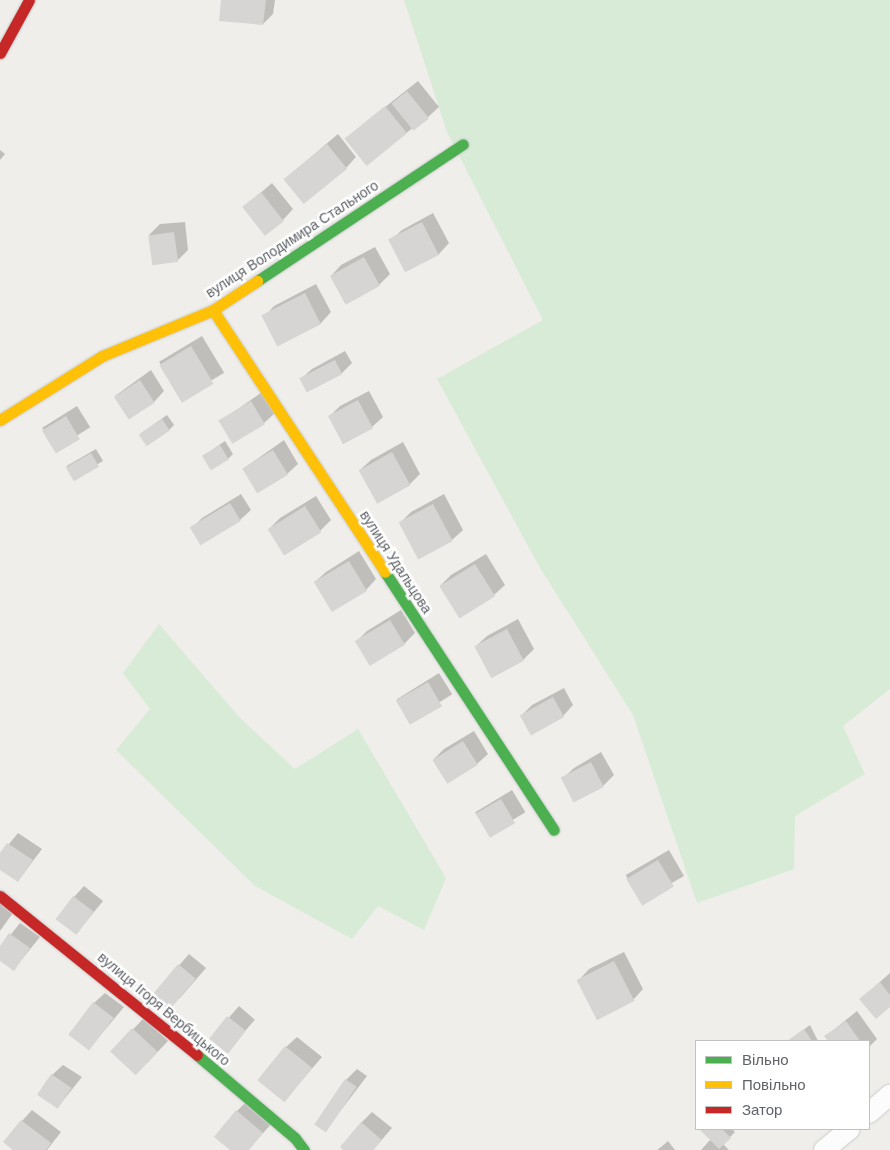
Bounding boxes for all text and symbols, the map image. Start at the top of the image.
street label: вулиця Володимира Стального [202,177,382,301]
street label: вулиця Удальцова [356,507,436,617]
street label: вулиця Ігоря Вербицького [94,949,234,1069]
legend [695,1040,870,1130]
text: Вільно [742,1051,789,1068]
text: Повільно [742,1076,806,1093]
text: Затор [742,1101,782,1118]

